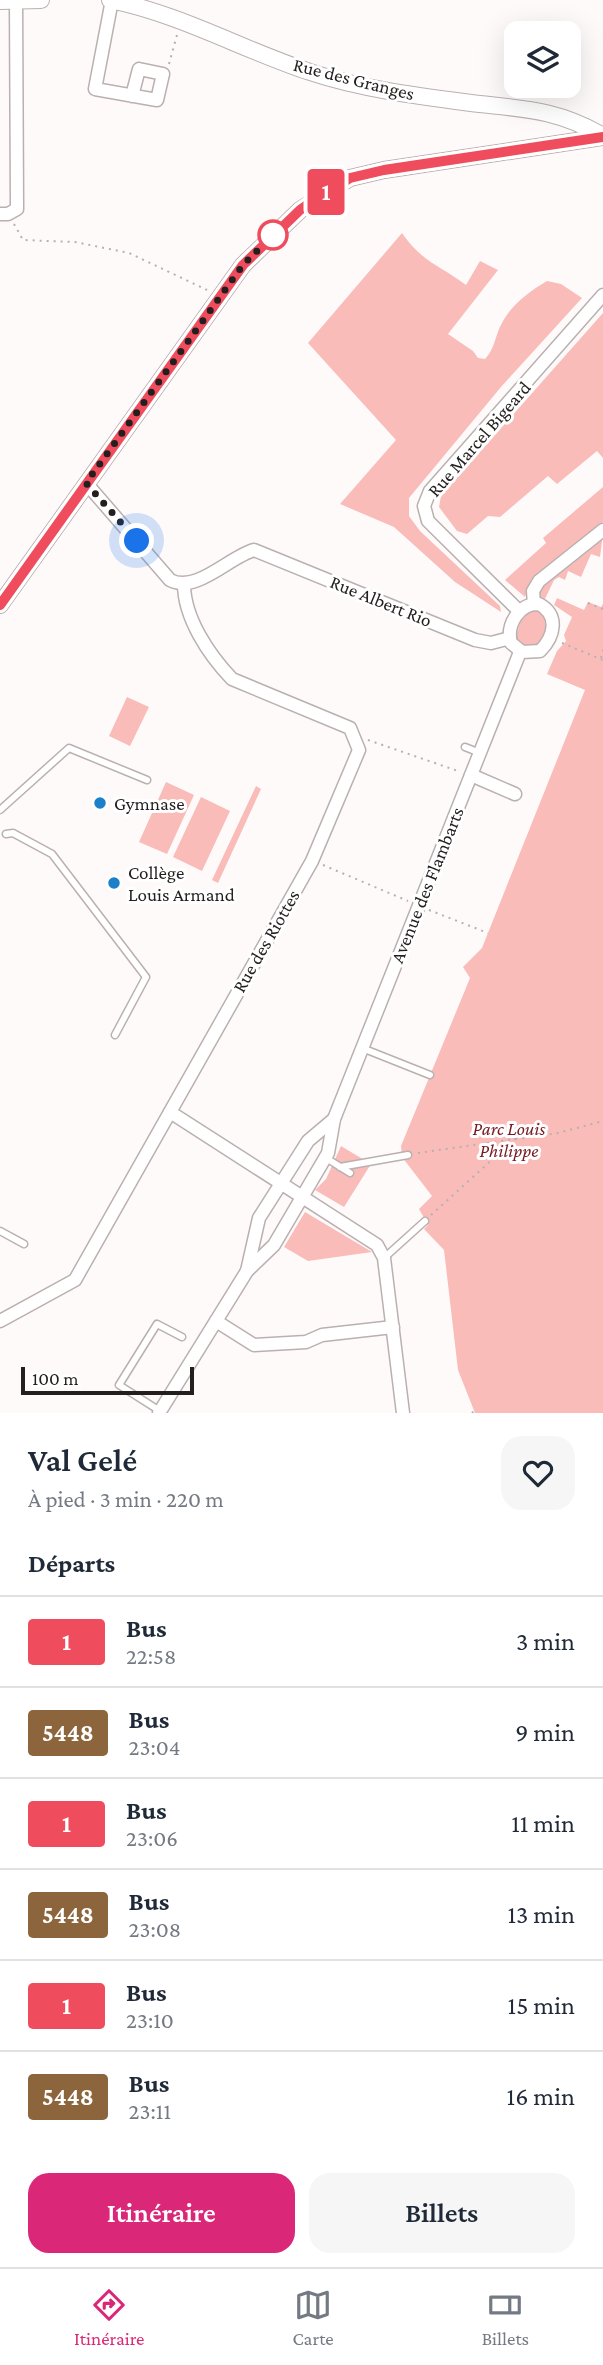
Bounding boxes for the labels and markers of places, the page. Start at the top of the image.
unlabelled marker [258,220,288,250]
place label: Gymnase [114,793,185,814]
marker: Gymnase [92,795,108,811]
place label: Collège Louis Armand [128,862,235,905]
marker: Collège Louis Armand [106,875,122,891]

